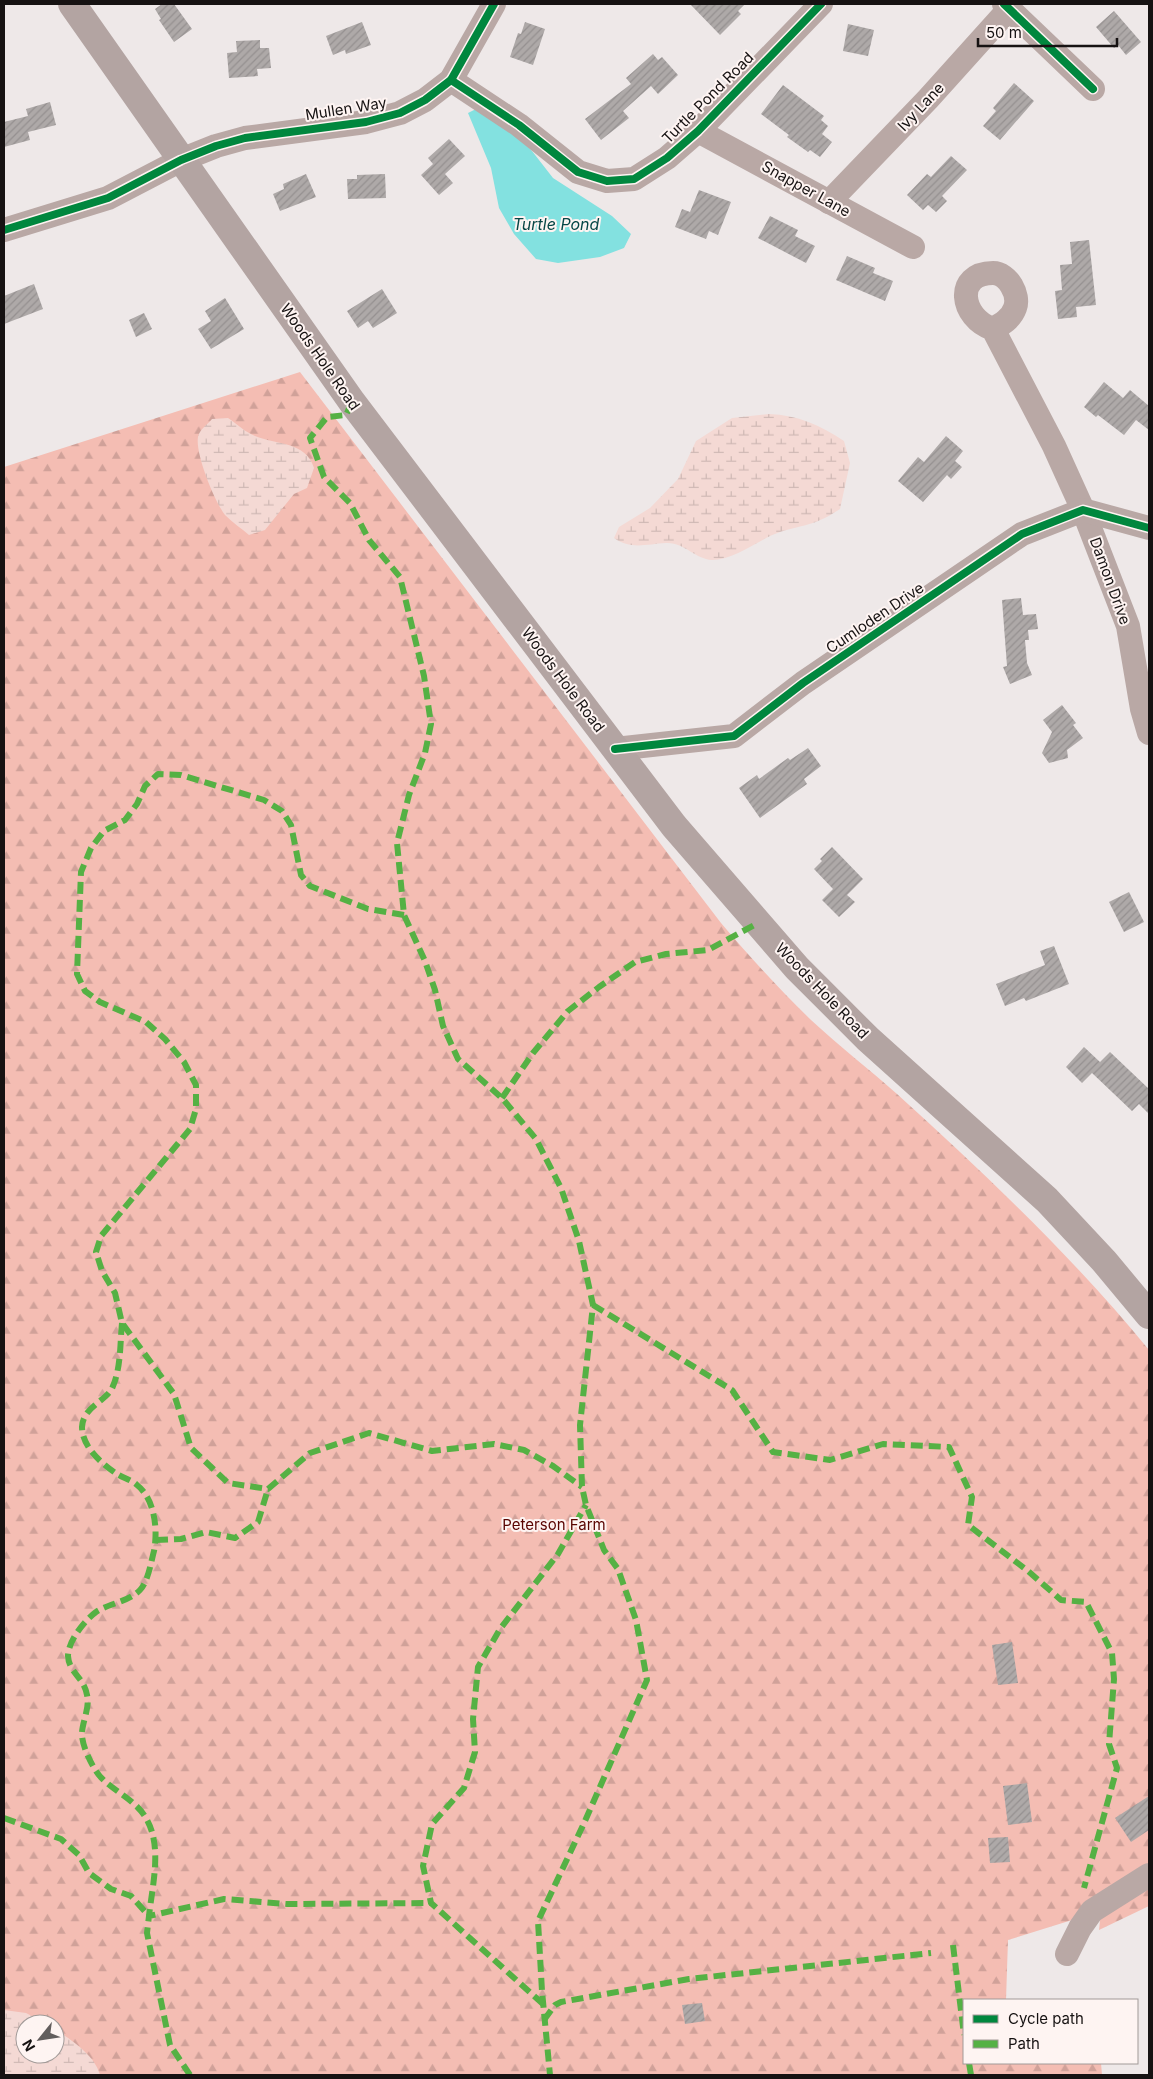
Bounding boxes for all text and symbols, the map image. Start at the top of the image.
scale bar [978,15,1117,47]
text: 50 m [986,23,1022,42]
street label: Turtle Pond Road [658,48,757,147]
street label: Ivy Lane [893,78,948,135]
street label: Mullen Way [304,93,389,124]
street label: Snapper Lane [759,156,854,221]
water label: Turtle Pond [513,214,600,234]
street label: Woods Hole Road [276,300,364,414]
street label: Damon Drive [1086,535,1135,627]
street label: Cumloden Drive [822,578,927,657]
street label: Woods Hole Road [518,624,609,736]
street label: Woods Hole Road [772,939,873,1043]
park label: Peterson Farm [502,1515,606,1534]
legend [963,1999,1138,2064]
text: Cycle path [1008,2009,1084,2028]
north arrow [15,2014,65,2064]
text: Path [1008,2034,1040,2053]
text: N [18,2037,38,2055]

